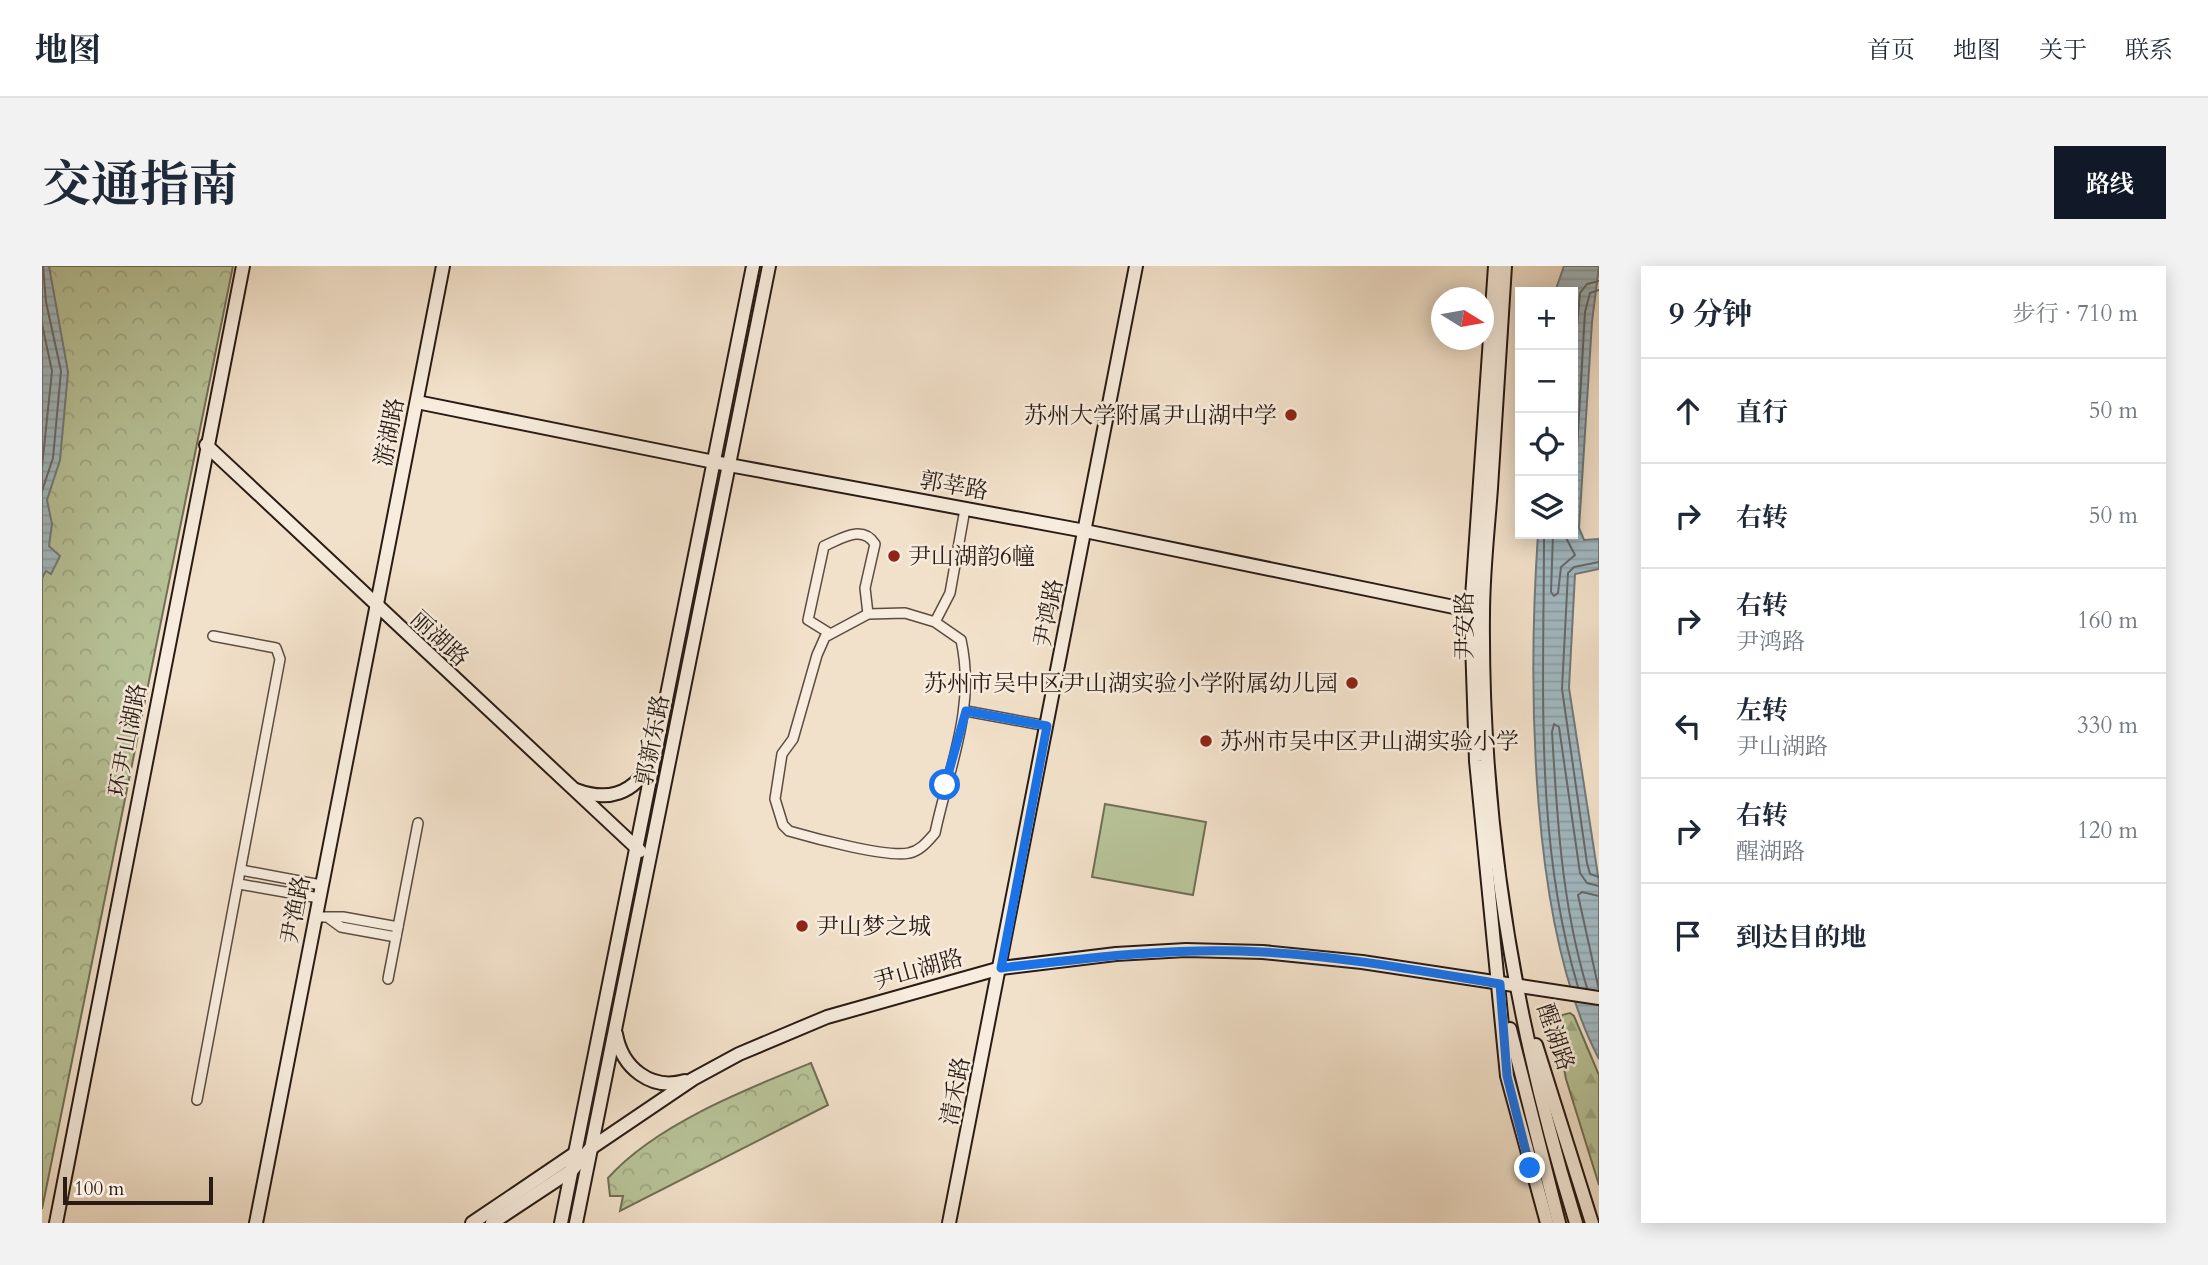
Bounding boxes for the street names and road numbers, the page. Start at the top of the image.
street label: 游湖路 [368,395,411,469]
street label: 郭莘路 [917,464,991,507]
street label: 尹鸿路 [1027,576,1070,650]
street label: 尹安路 [1449,592,1480,661]
street label: 丽湖路 [404,604,475,673]
street label: 环尹山湖路 [101,681,154,799]
street label: 郭新东路 [628,692,676,788]
street label: 尹渔路 [274,873,317,947]
street label: 尹山湖路 [870,942,967,997]
street label: 醒湖路 [1530,999,1581,1075]
street label: 清禾路 [934,1054,977,1128]

